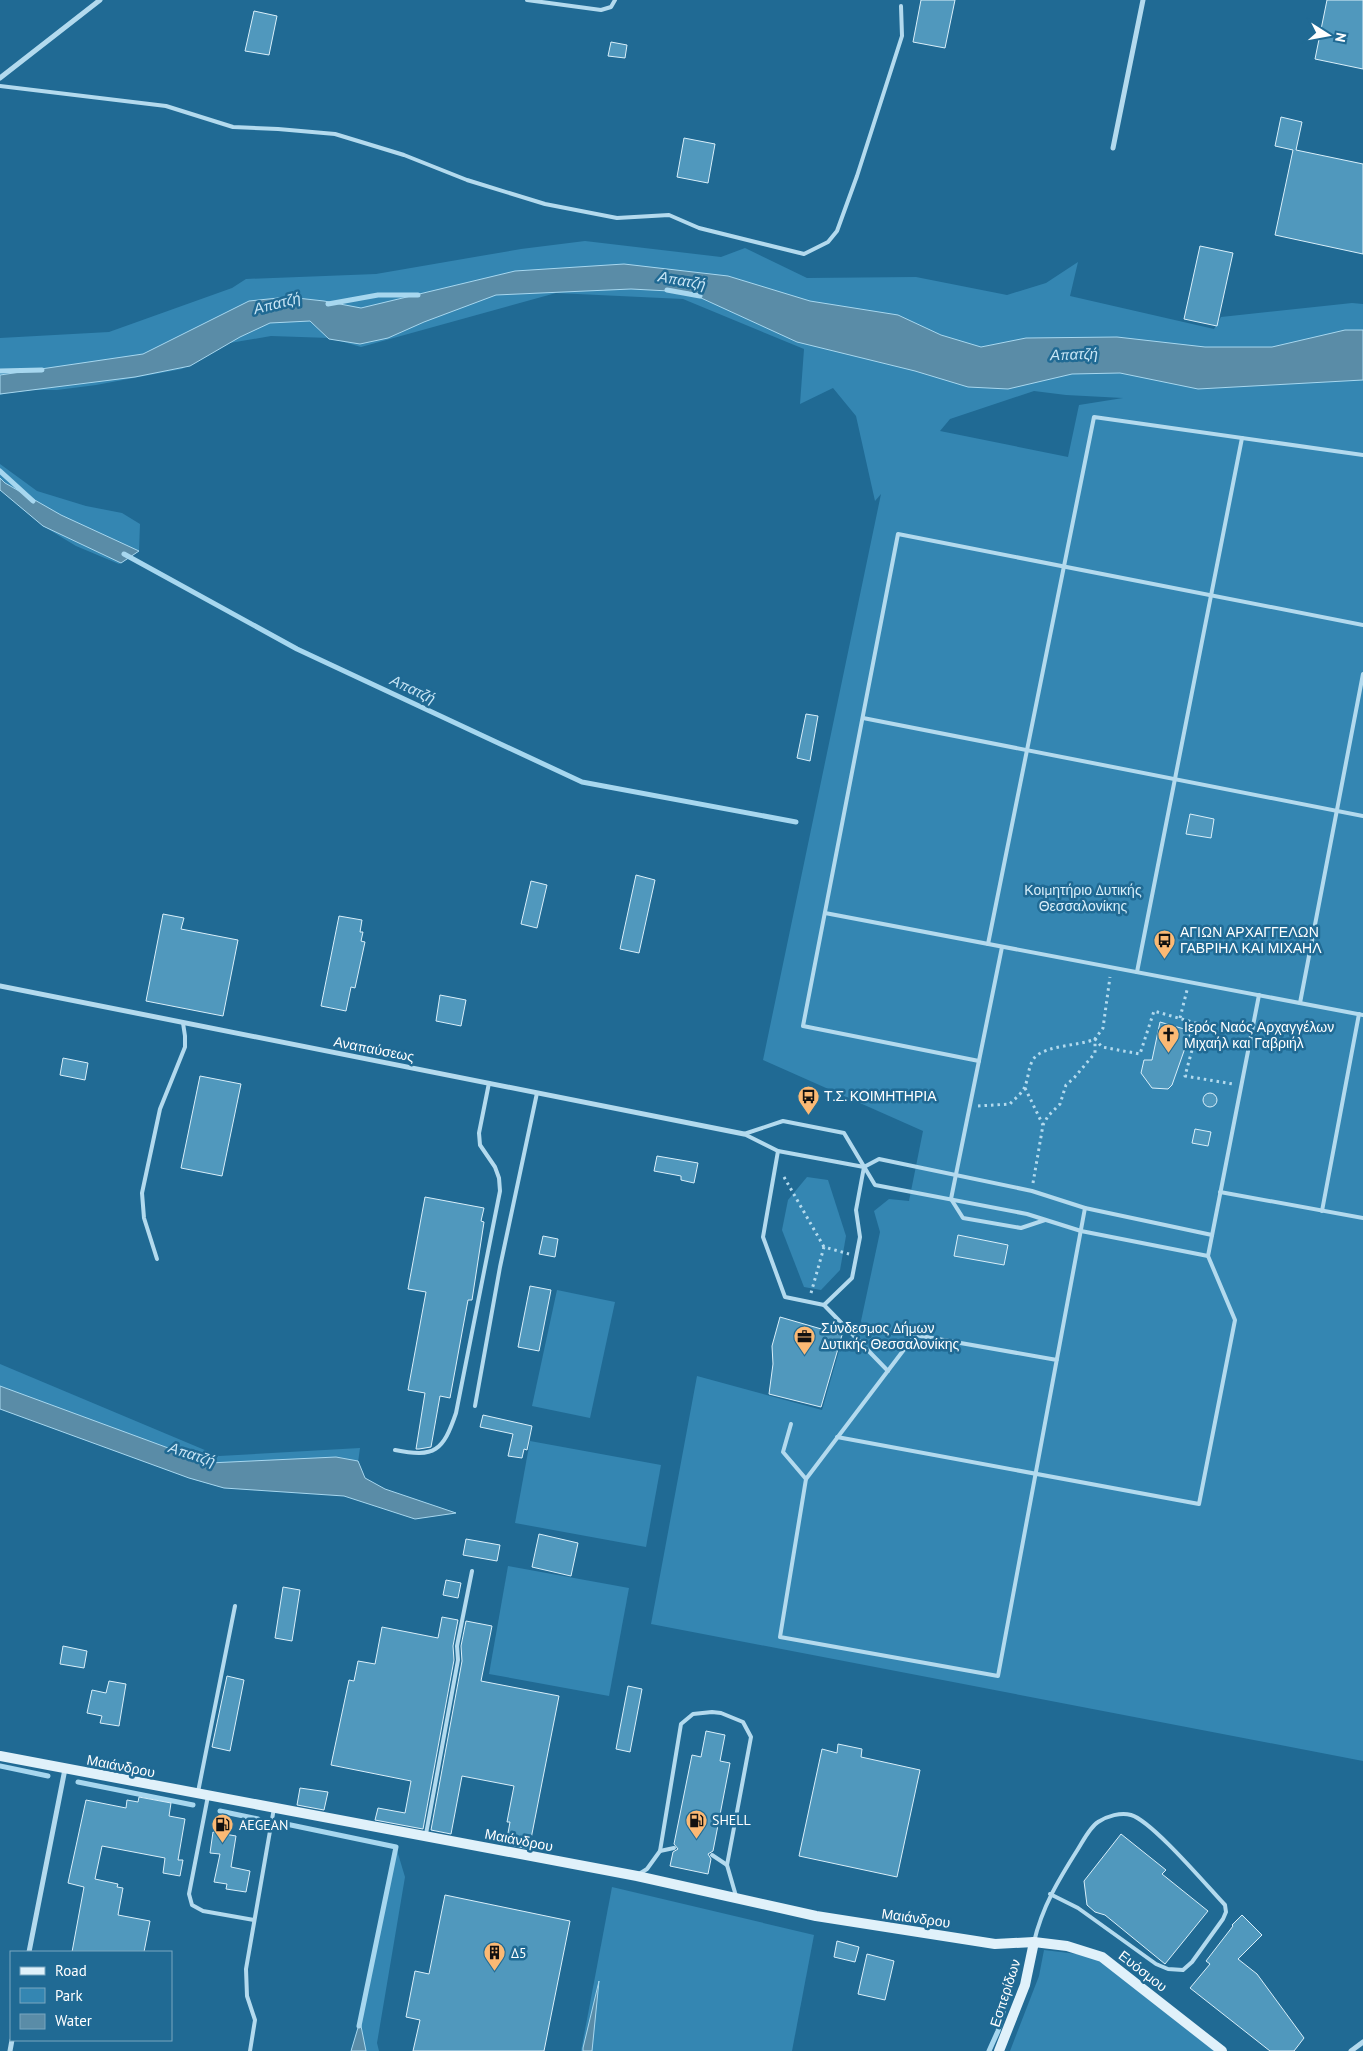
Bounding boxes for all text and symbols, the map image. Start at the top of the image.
north arrow [1303,10,1353,60]
text: N [1331,31,1350,44]
water label: Απατζή [656,266,707,294]
water label: Απατζή [251,288,303,318]
water label: Απατζή [1049,344,1098,364]
water label: Απατζή [386,670,439,708]
park label: Κοιμητήριο Δυτικής Θεσσαλονίκης [1024,881,1142,915]
place label: ΑΓΙΩΝ ΑΡΧΑΓΓΕΛΩΝ ΓΑΒΡΙΗΛ ΚΑΙ ΜΙΧΑΗΛ [1180,923,1322,957]
bus stop icon: ΑΓΙΩΝ ΑΡΧΑΓΓΕΛΩΝ ΓΑΒΡΙΗΛ ΚΑΙ ΜΙΧΑΗΛ [1152,928,1176,959]
place label: Ιερός Ναός Αρχαγγέλων Μιχαήλ και Γαβριήλ [1184,1018,1334,1052]
church icon: Ιερός Ναός Αρχαγγέλων Μιχαήλ και Γαβριήλ [1156,1023,1180,1054]
street label: Αναπαύσεως [332,1032,416,1066]
bus stop icon: Τ.Σ. ΚΟΙΜΗΤΗΡΙΑ [796,1084,820,1115]
place label: Τ.Σ. ΚΟΙΜΗΤΗΡΙΑ [824,1087,937,1105]
place label: Σύνδεσμος Δήμων Δυτικής Θεσσαλονίκης [821,1319,959,1353]
office icon: Σύνδεσμος Δήμων Δυτικής Θεσσαλονίκης [793,1324,817,1355]
water label: Απατζή [165,1437,218,1470]
street label: Μαιάνδρου [85,1751,157,1781]
fuel station icon: SHELL [684,1808,708,1839]
place label: SHELL [712,1811,751,1829]
fuel station icon: AEGEAN [211,1813,235,1844]
place label: AEGEAN [239,1816,288,1834]
street label: Μαιάνδρου [483,1825,555,1855]
street label: Μαιάνδρου [880,1904,952,1932]
building icon: Δ5 [483,1941,507,1972]
place label: Δ5 [511,1944,527,1962]
street label: Ευόσμου [1115,1946,1171,1996]
legend [10,1951,172,2041]
street label: Εσπερίδων [986,1957,1024,2029]
text: Road [55,1961,87,1980]
text: Park [55,1986,83,2005]
text: Water [55,2011,92,2030]

